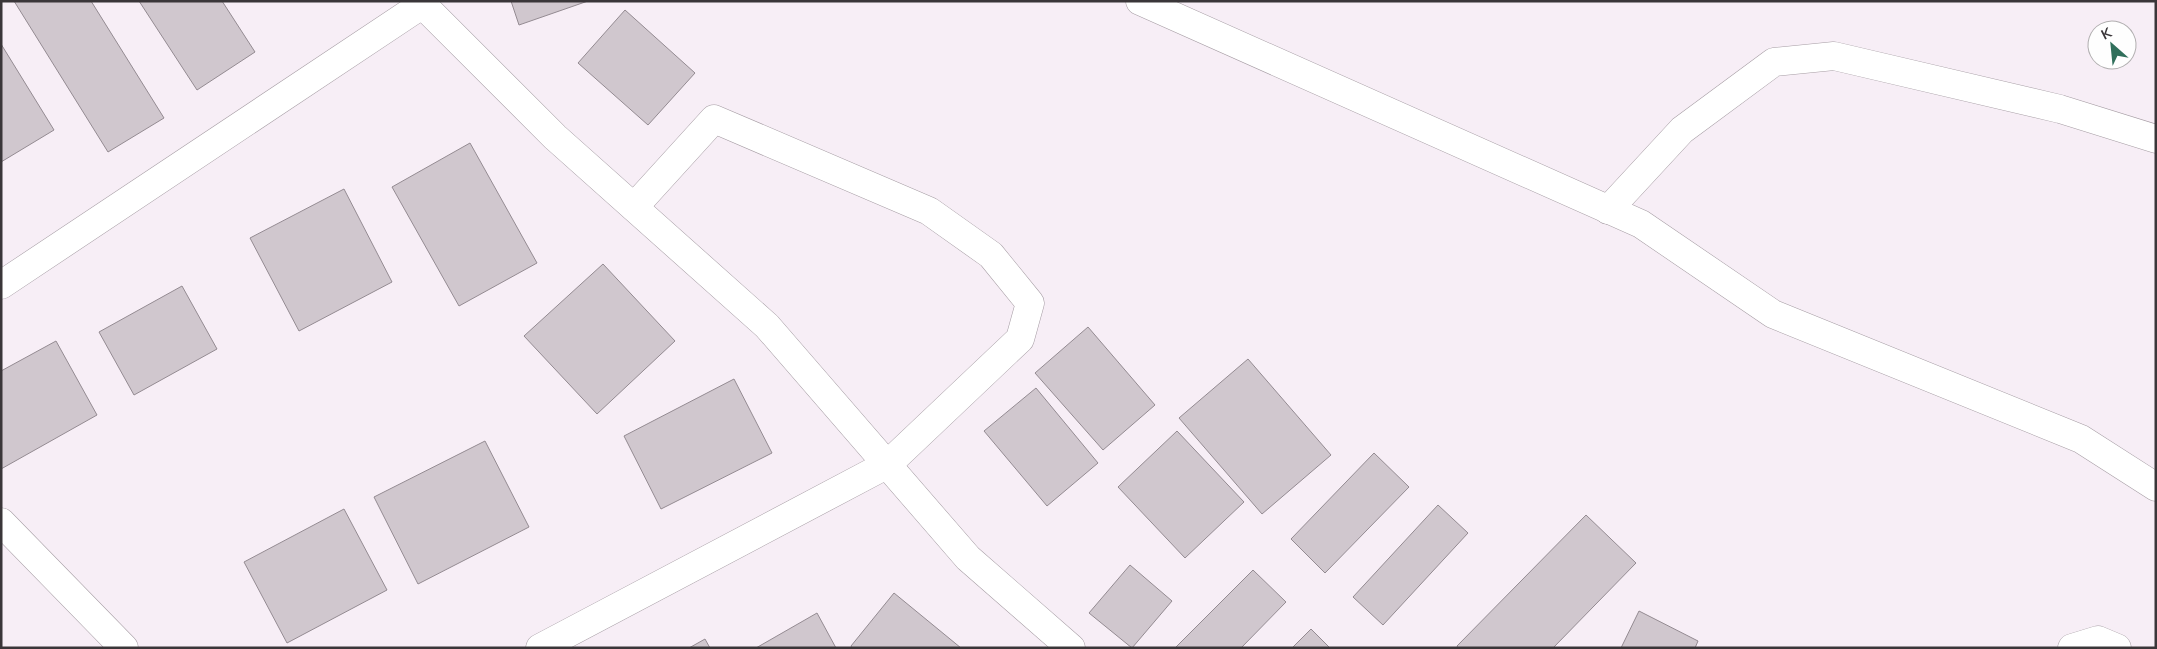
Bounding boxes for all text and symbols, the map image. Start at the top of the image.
north arrow [2087,20,2137,70]
text: K [2098,23,2115,44]

